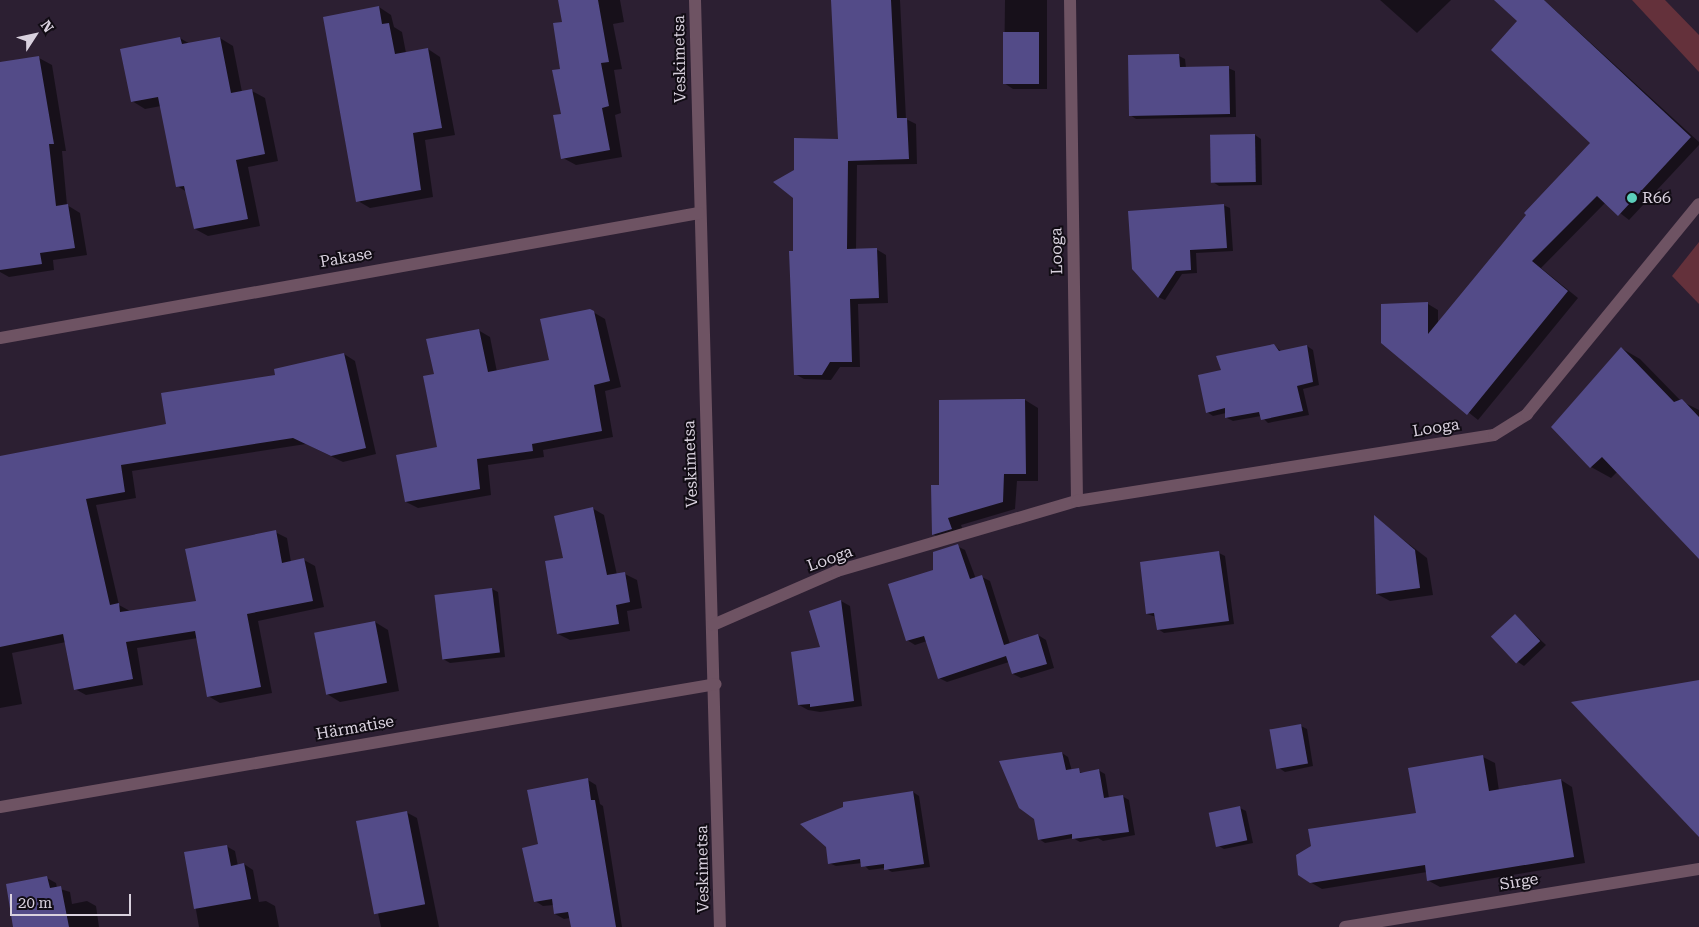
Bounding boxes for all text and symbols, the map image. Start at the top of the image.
north arrow [10,10,60,60]
street label: Veskimetsa [670,15,690,103]
text: N [38,17,57,35]
place label: R66 [1642,188,1671,208]
marker: R66 [1626,192,1638,204]
street label: Looga [1047,227,1067,275]
street label: Pakase [318,244,374,272]
street label: Looga [1411,415,1461,441]
street label: Veskimetsa [680,420,702,508]
street label: Looga [805,542,855,576]
street label: Härmatise [314,712,396,744]
street label: Veskimetsa [693,825,713,913]
street label: Sirge [1498,869,1540,895]
scale bar [12,884,134,916]
text: 20 m [18,894,52,912]

